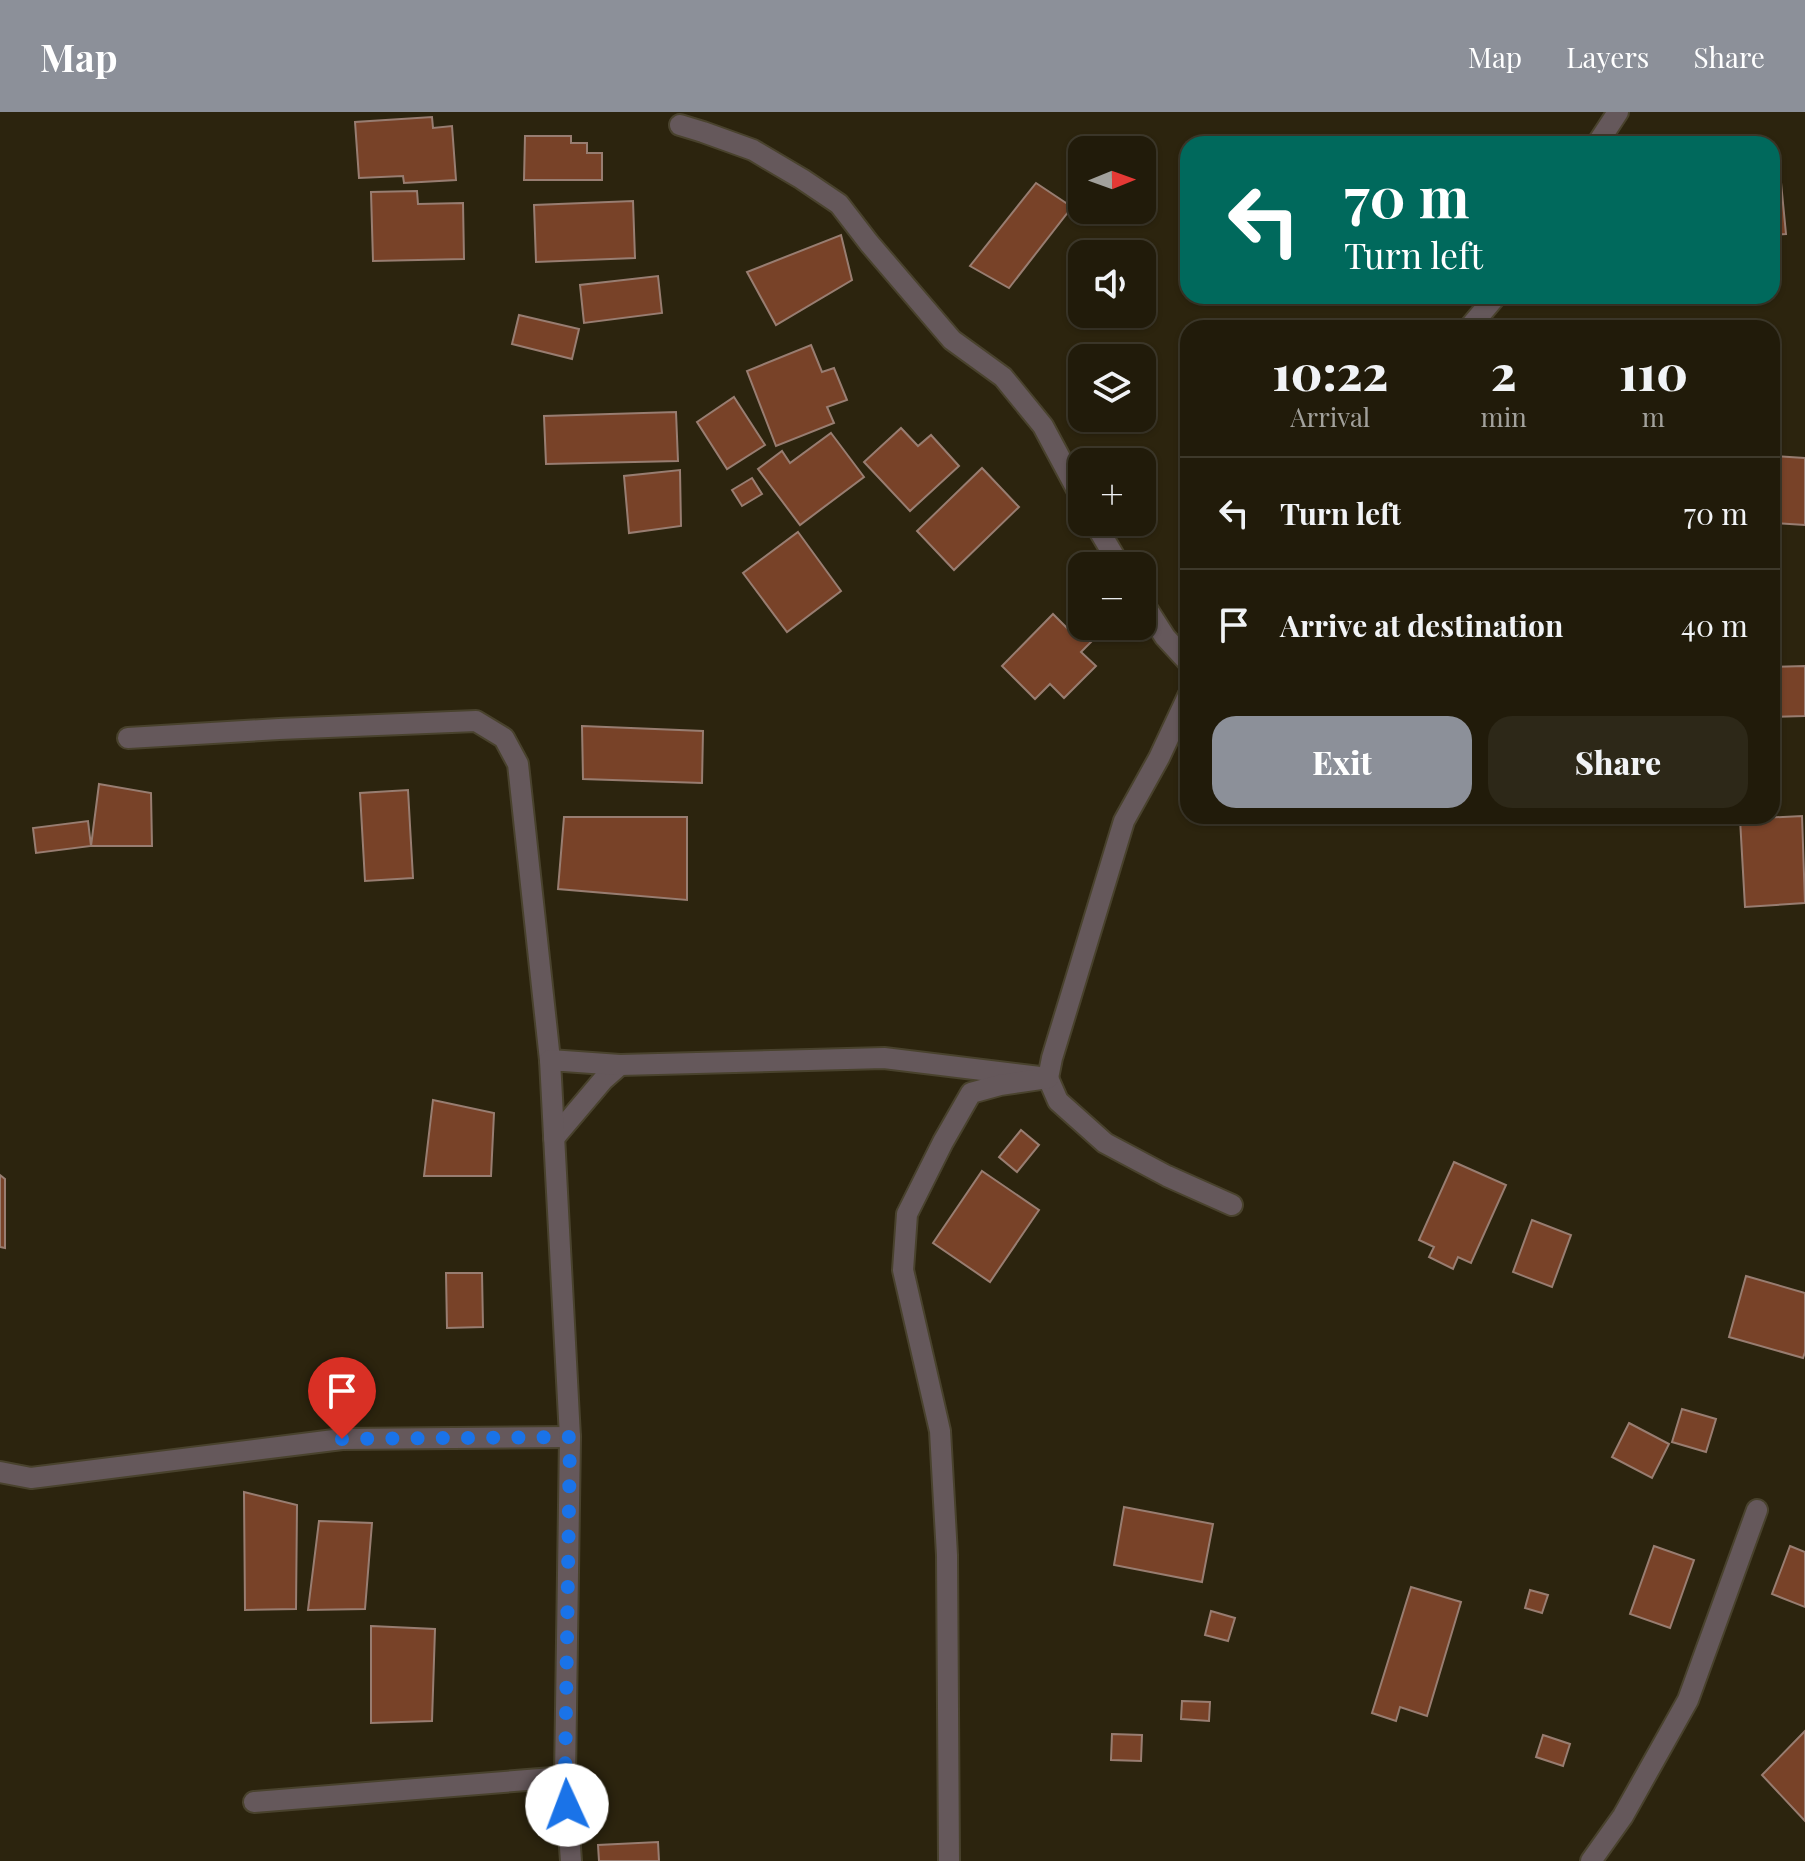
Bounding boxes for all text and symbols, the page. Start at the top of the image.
text: Map [40,31,117,82]
text: Map [1468,38,1522,75]
text: Layers [1566,38,1649,75]
text: Share [1693,38,1765,75]
north arrow [1068,136,1156,224]
map controls [1068,136,1156,640]
text: 70 m [1344,158,1469,233]
icon: left [1212,168,1316,272]
text: Turn left [1344,230,1483,278]
button: sound [1068,240,1156,328]
text: 10:22 [1272,339,1388,403]
text: 2 [1491,339,1517,403]
text: 110 [1619,339,1688,403]
button: layers [1068,344,1156,432]
text: Arrival [1290,399,1370,434]
text: min [1481,399,1527,434]
text: m [1642,399,1665,434]
button: + [1068,448,1156,536]
icon: left [1212,491,1256,535]
text: Turn left [1280,493,1401,533]
text: 70 m [1684,493,1748,533]
button: − [1068,552,1156,640]
icon: arrive [1212,603,1256,647]
text: Arrive at destination [1280,605,1563,645]
text: 40 m [1681,605,1748,645]
button: Exit [1212,716,1472,808]
button: Share [1488,716,1748,808]
pin [308,1357,376,1439]
icon: arrive [320,1369,364,1413]
position arrow [525,1763,609,1847]

